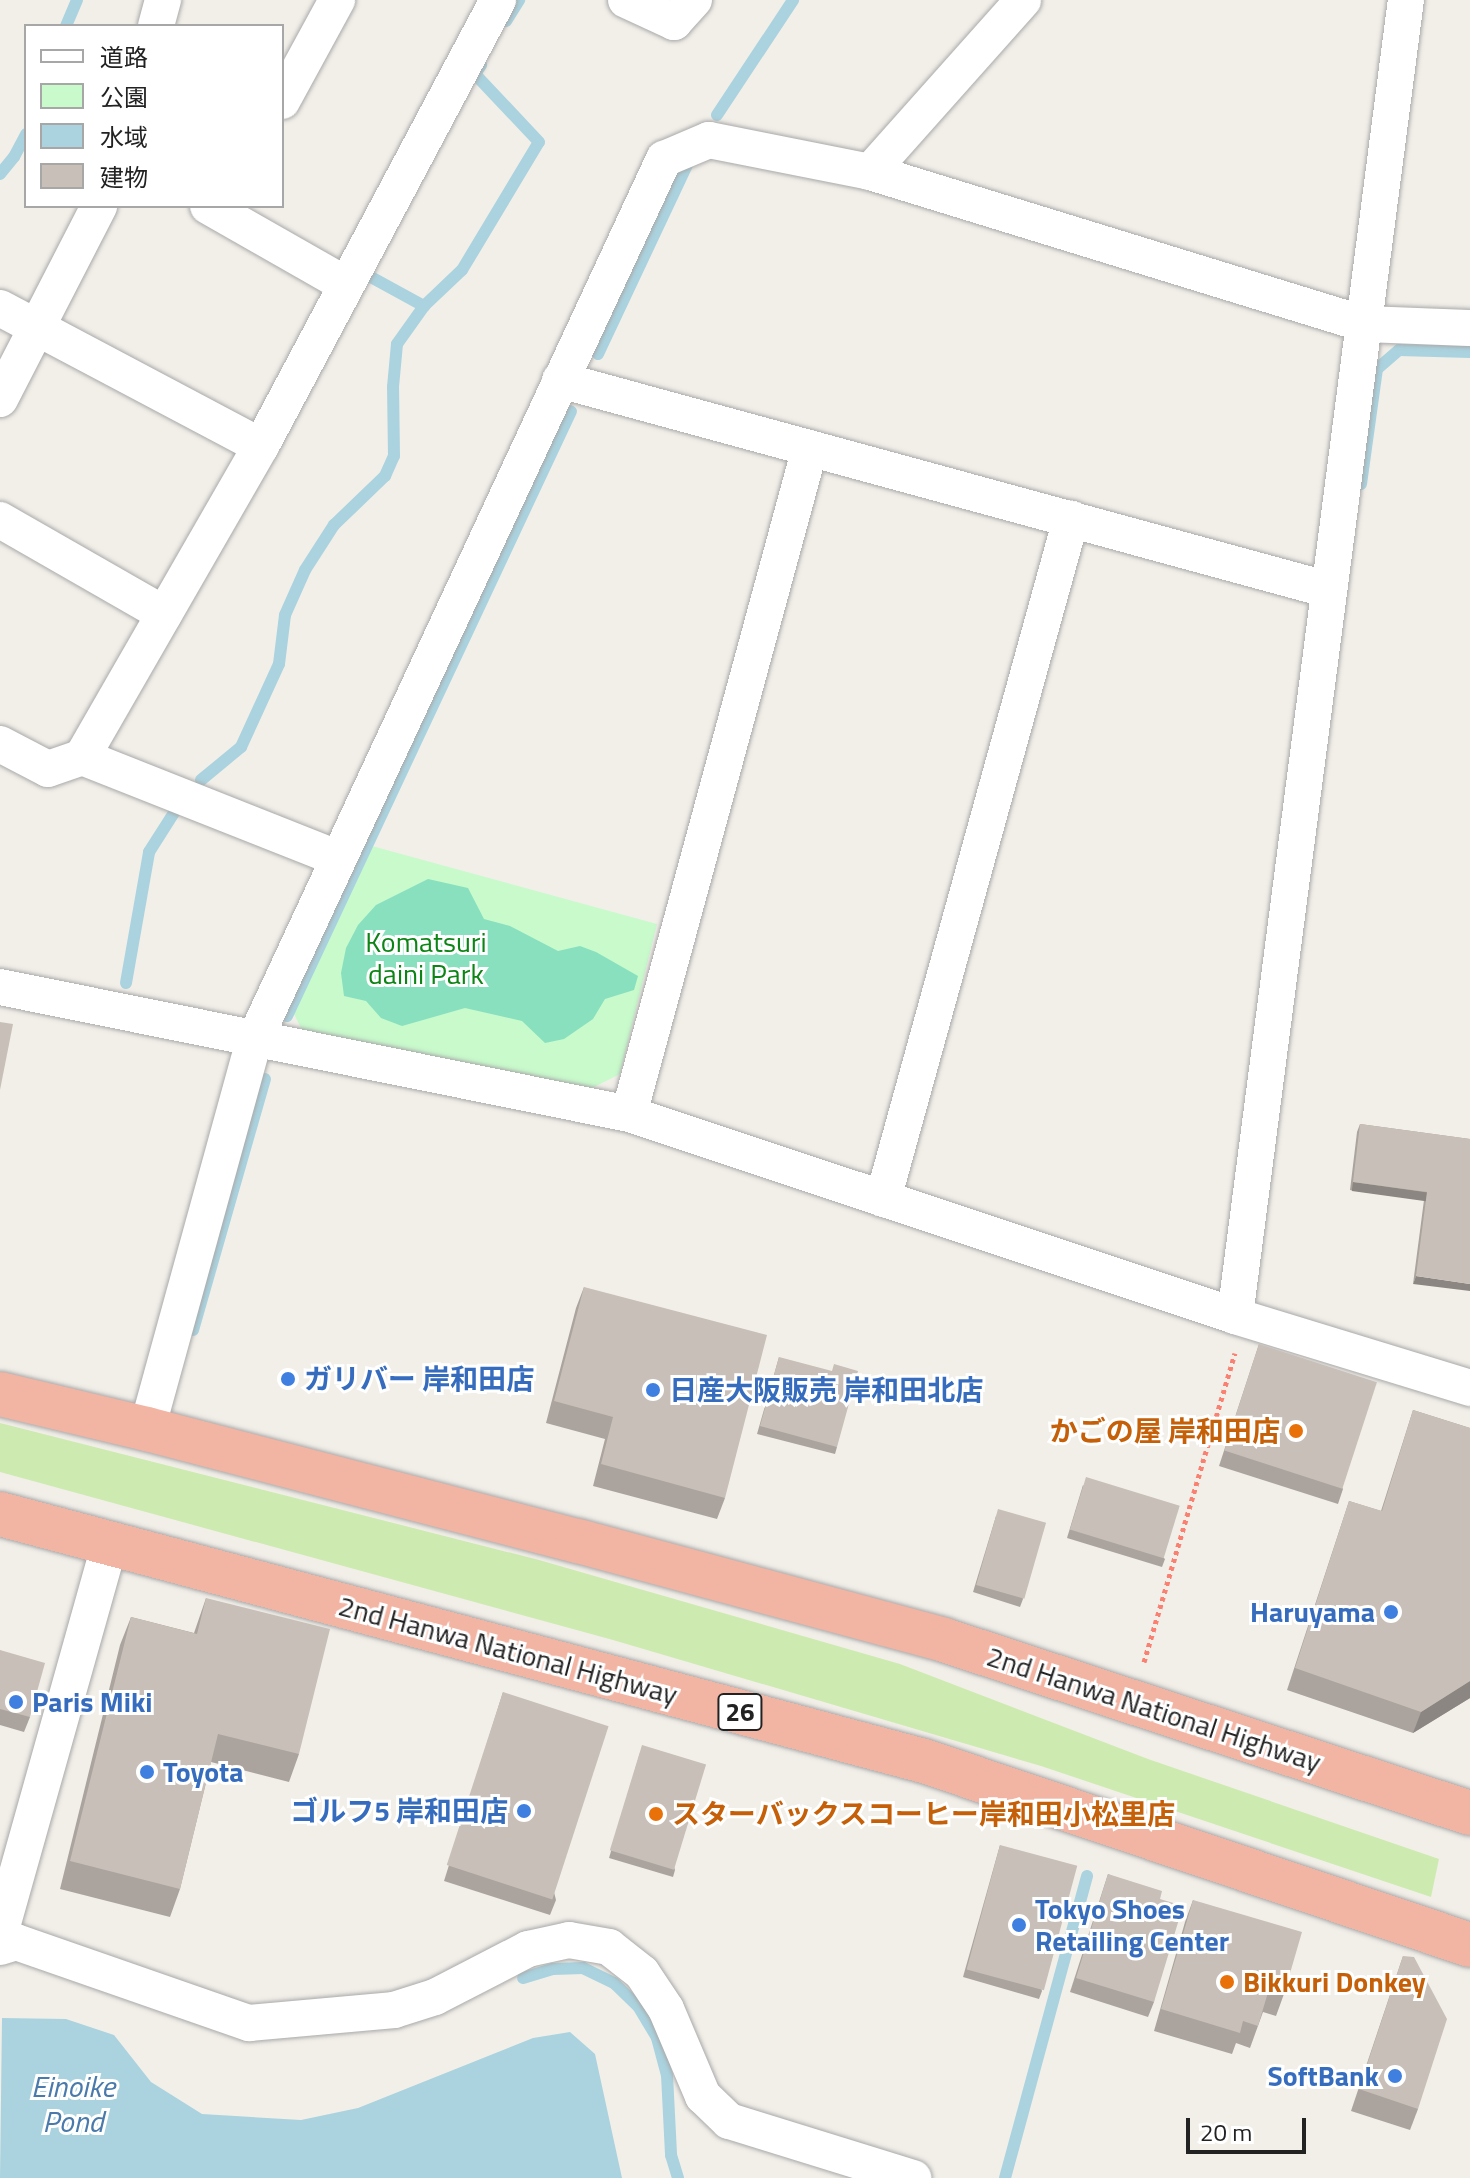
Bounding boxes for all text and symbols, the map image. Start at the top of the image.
legend [24,24,284,208]
text: 道路 [100,39,148,75]
text: 公園 [100,79,148,115]
text: 水域 [100,119,148,155]
text: 建物 [100,159,148,195]
park label: Komatsuri daini Park [365,925,487,991]
place label: ガリバー 岸和田店 [304,1362,534,1396]
marker: ガリバー 岸和田店 [279,1370,297,1388]
place label: 日産大阪販売 岸和田北店 [669,1373,983,1407]
marker: 日産大阪販売 岸和田北店 [644,1381,662,1399]
place label: かごの屋 岸和田店 [1050,1414,1280,1448]
marker: かごの屋 岸和田店 [1287,1422,1305,1440]
street label: 2nd Hanwa National Highway [335,1589,681,1711]
place label: Haruyama [1250,1595,1375,1629]
marker: Haruyama [1382,1603,1400,1621]
street label: 2nd Hanwa National Highway [983,1639,1325,1779]
place label: Paris Miki [32,1685,153,1719]
road number: 26 [716,1690,764,1734]
marker: Paris Miki [7,1693,25,1711]
place label: Toyota [163,1755,244,1789]
marker: Toyota [138,1763,156,1781]
place label: ゴルフ5 岸和田店 [290,1794,508,1828]
place label: スターバックスコーヒー岸和田小松里店 [672,1797,1176,1831]
marker: ゴルフ5 岸和田店 [515,1802,533,1820]
marker: スターバックスコーヒー岸和田小松里店 [647,1805,665,1823]
place label: Tokyo Shoes Retailing Center [1035,1892,1229,1958]
marker: Tokyo Shoes Retailing Center [1010,1916,1028,1934]
place label: Bikkuri Donkey [1243,1965,1426,1999]
marker: Bikkuri Donkey [1218,1973,1236,1991]
place label: SoftBank [1267,2059,1379,2093]
marker: SoftBank [1386,2067,1404,2085]
water label: Einoike Pond [31,2068,115,2138]
scale bar [1190,2102,1310,2152]
text: 20 m [1200,2114,1252,2150]

